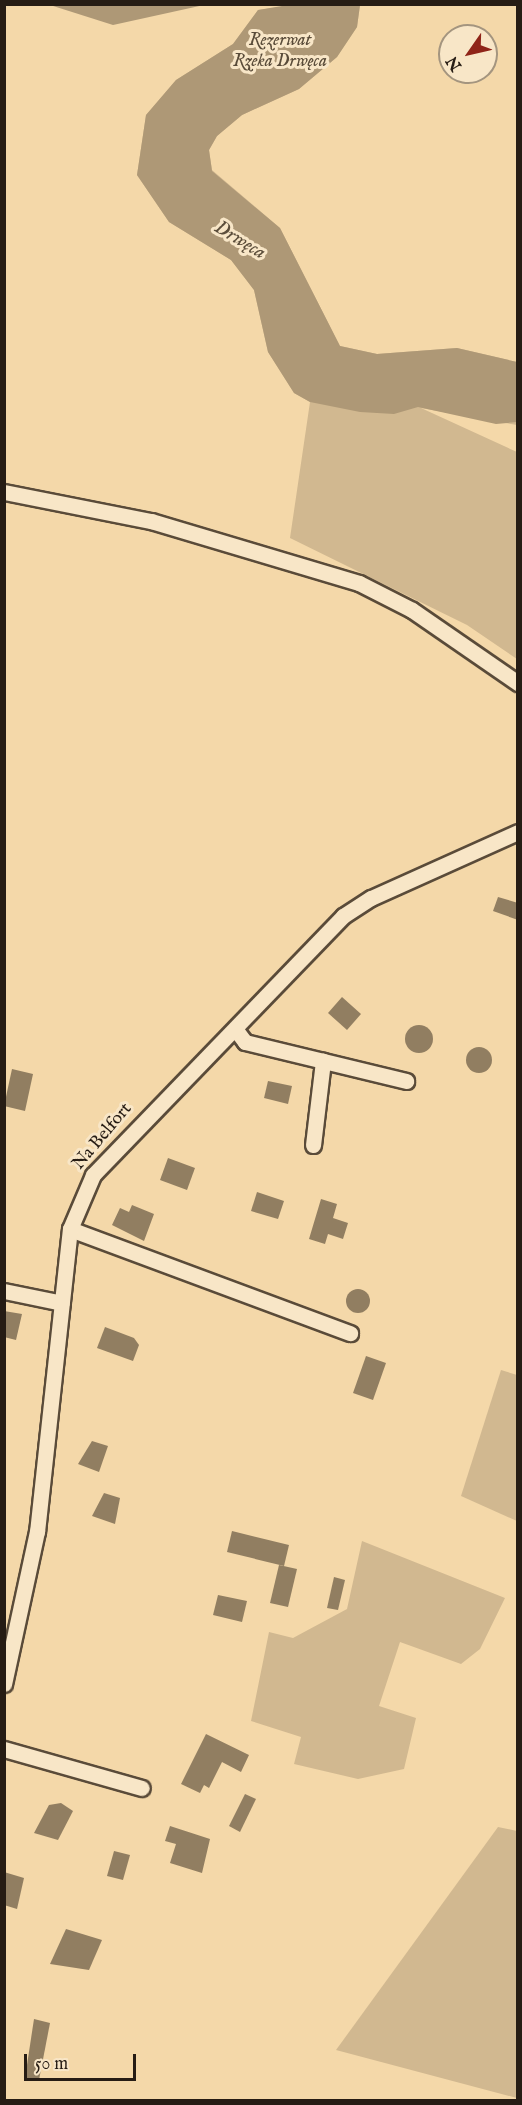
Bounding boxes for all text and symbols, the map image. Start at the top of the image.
north arrow [438,24,498,84]
park label: Rezerwat Rzeka Drwęca [233,31,327,74]
text: N [443,52,467,74]
water label: Drwęca [210,215,270,265]
street label: Na Belfort [69,1099,137,1175]
scale bar [27,2042,140,2080]
text: 50 m [35,2053,68,2076]

